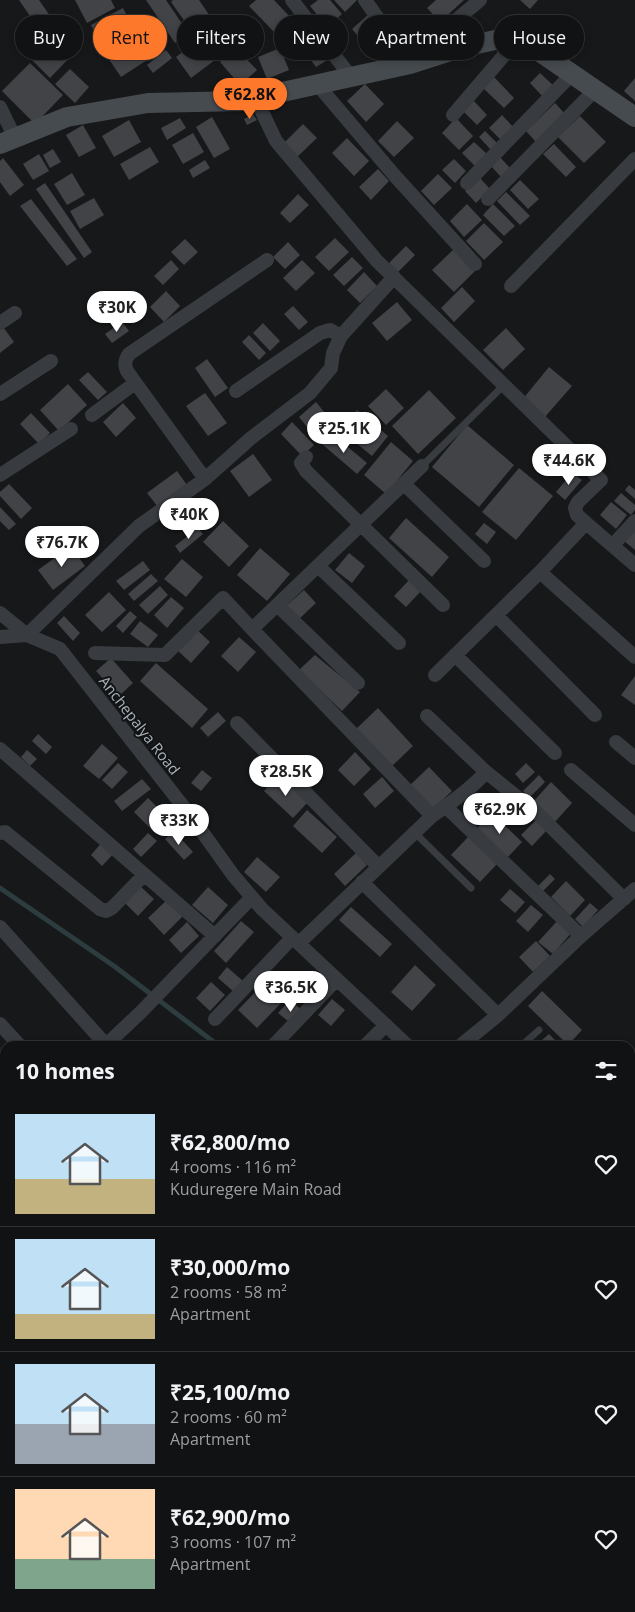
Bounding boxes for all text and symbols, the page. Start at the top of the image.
chip: Buy [15,15,83,60]
chip: Rent [93,15,167,60]
chip: Filters [177,15,264,60]
chip: New [274,15,348,60]
chip: Apartment [358,15,484,60]
chip: House [494,15,584,60]
pin: ₹62.8K [209,78,291,120]
text: ₹62.8K [224,83,276,105]
pin: ₹30K [87,290,147,333]
text: ₹30K [98,296,136,318]
pin: ₹25.1K [303,412,385,454]
text: ₹25.1K [318,417,370,439]
pin: ₹44.6K [528,444,610,486]
text: ₹44.6K [543,449,595,471]
pin: ₹40K [159,498,219,540]
text: ₹40K [170,503,208,525]
pin: ₹76.7K [21,526,103,568]
text: ₹76.7K [36,531,88,553]
street label: Anchepalya Road [95,671,185,779]
pin: ₹28.5K [245,754,327,797]
text: ₹28.5K [260,760,312,782]
pin: ₹62.9K [459,792,541,835]
text: ₹62.9K [474,798,526,820]
pin: ₹33K [149,804,209,846]
text: ₹33K [160,809,198,831]
pin: ₹36.5K [250,970,332,1013]
text: ₹36.5K [265,976,317,998]
text: 10 homes [15,1057,115,1085]
icon: filters [592,1057,620,1085]
text: ₹62,800/mo [170,1128,290,1156]
icon: home [55,1134,115,1194]
icon: heart [592,1150,620,1178]
text: 4 rooms · 116 m² [170,1156,296,1178]
text: Kuduregere Main Road [170,1178,342,1200]
text: ₹30,000/mo [170,1253,290,1281]
icon: home [55,1259,115,1319]
icon: heart [592,1275,620,1303]
text: 2 rooms · 58 m² [170,1281,287,1303]
text: Apartment [170,1303,250,1325]
text: ₹25,100/mo [170,1378,290,1406]
icon: home [55,1384,115,1444]
icon: heart [592,1400,620,1428]
text: 2 rooms · 60 m² [170,1406,287,1428]
text: Apartment [170,1428,250,1450]
text: ₹62,900/mo [170,1503,290,1531]
icon: home [55,1509,115,1569]
icon: heart [592,1525,620,1553]
text: 3 rooms · 107 m² [170,1531,296,1553]
text: Apartment [170,1553,250,1575]

